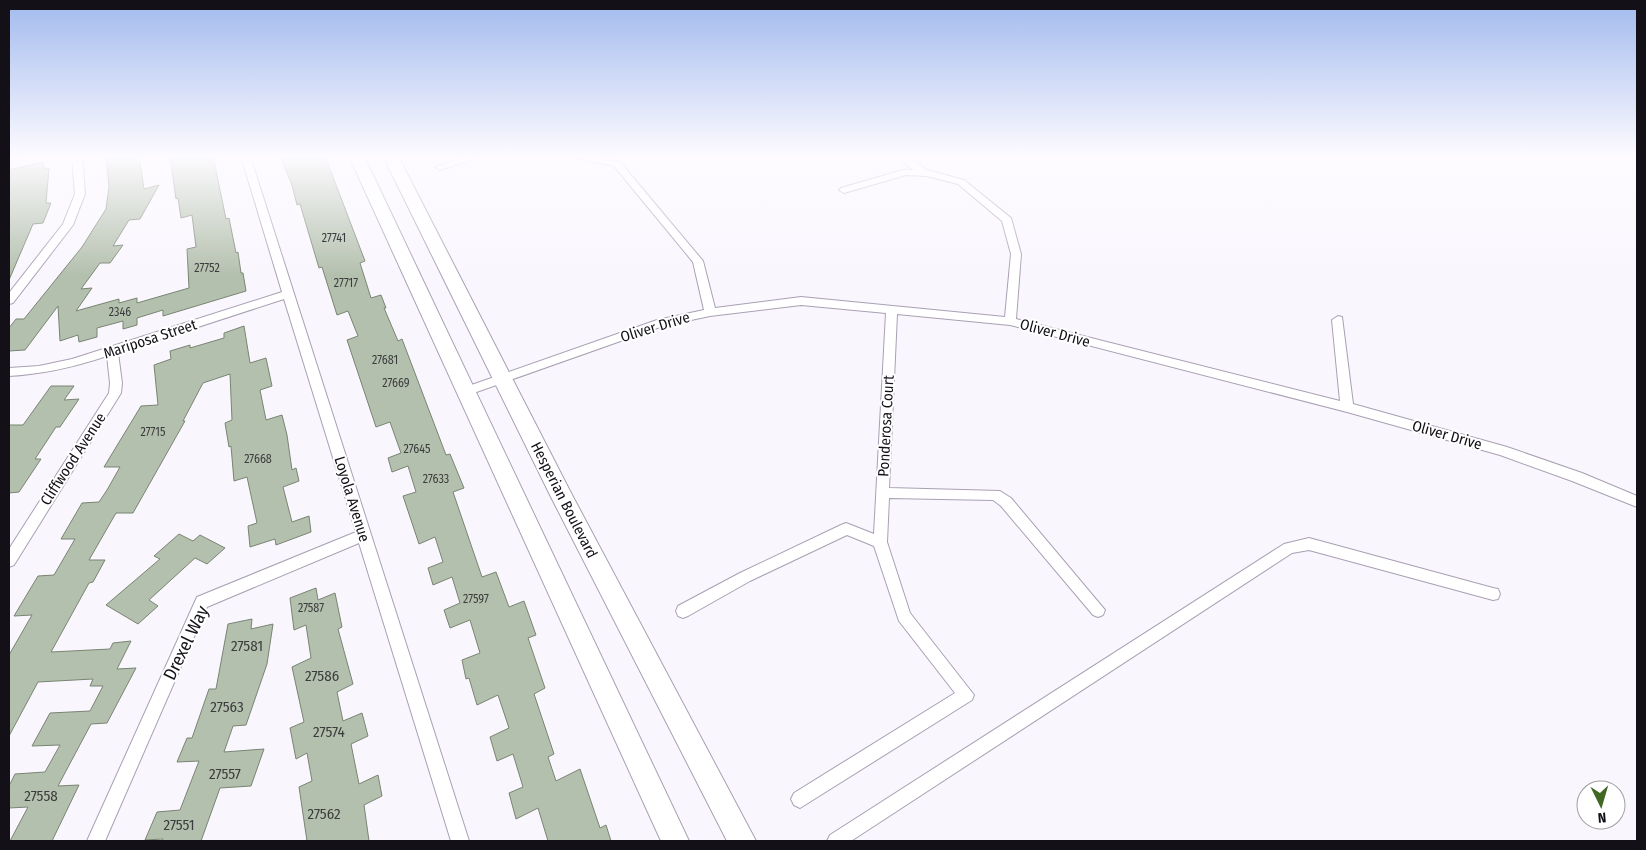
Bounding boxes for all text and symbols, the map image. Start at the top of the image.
house number: 27741 [322,231,346,245]
house number: 27752 [194,261,220,275]
house number: 27717 [334,276,358,290]
house number: 2346 [109,305,131,319]
street label: Oliver Drive [618,308,692,346]
street label: Mariposa Street [101,315,199,363]
street label: Oliver Drive [1018,315,1092,351]
house number: 27681 [372,353,398,367]
street label: Ponderosa Court [874,375,898,477]
house number: 27669 [382,376,410,390]
street label: Cliffwood Avenue [36,409,110,509]
street label: Oliver Drive [1410,416,1484,454]
house number: 27715 [141,425,166,439]
street label: Hesperian Boulevard [527,439,601,561]
house number: 27645 [404,442,431,456]
house number: 27668 [244,452,272,466]
street label: Loyola Avenue [330,454,374,544]
house number: 27633 [423,472,449,486]
house number: 27597 [463,592,489,606]
house number: 27587 [298,601,324,615]
street label: Drexel Way [159,602,213,684]
house number: 27581 [231,637,263,655]
house number: 27586 [305,667,339,685]
house number: 27563 [210,698,244,716]
house number: 27574 [313,723,345,741]
house number: 27557 [209,765,241,783]
north arrow [1576,780,1626,830]
house number: 27558 [24,787,58,805]
house number: 27562 [307,805,341,823]
text: N [1597,809,1607,826]
house number: 27551 [163,816,195,834]

